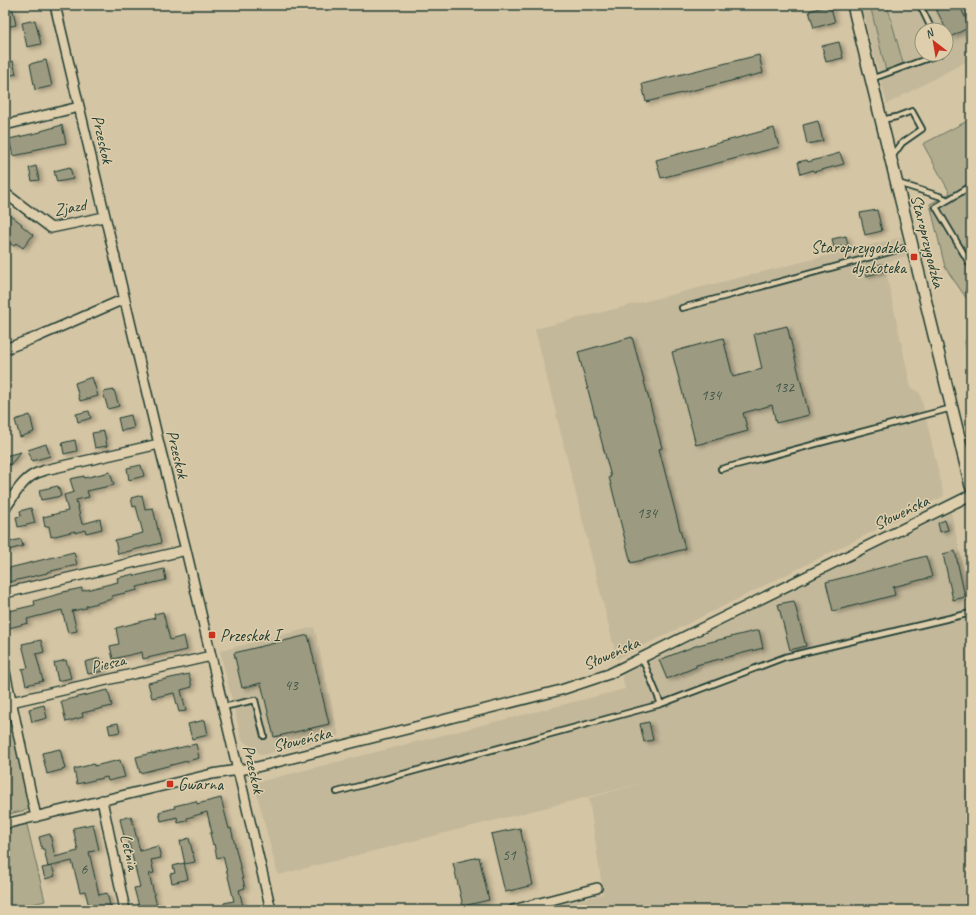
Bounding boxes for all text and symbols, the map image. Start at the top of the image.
north arrow [914,22,954,62]
text: N [922,25,937,41]
street label: Przeskok [87,113,119,167]
street label: Staroprzygodzka [906,192,950,291]
street label: Zjazd [53,194,90,221]
place label: Staroprzygodzka dyskoteka [811,237,908,278]
marker: Staroprzygodzka dyskoteka [909,252,919,262]
house number: 132 [774,378,795,397]
house number: 134 [701,386,722,405]
street label: Przeskok [161,428,194,482]
street label: Słoweńska [870,489,934,535]
house number: 134 [637,504,658,523]
place label: Przeskok I [220,625,284,646]
marker: Przeskok I [207,630,217,640]
street label: Słoweńska [580,631,644,675]
street label: Piesza [89,649,129,678]
house number: 43 [284,676,299,695]
street label: Słoweńska [271,722,335,757]
street label: Przeskok [238,743,270,797]
place label: Gwarna [178,774,224,795]
marker: Gwarna [165,779,175,789]
street label: Letnia [115,832,144,874]
house number: 51 [502,846,517,865]
house number: 6 [81,860,89,879]

